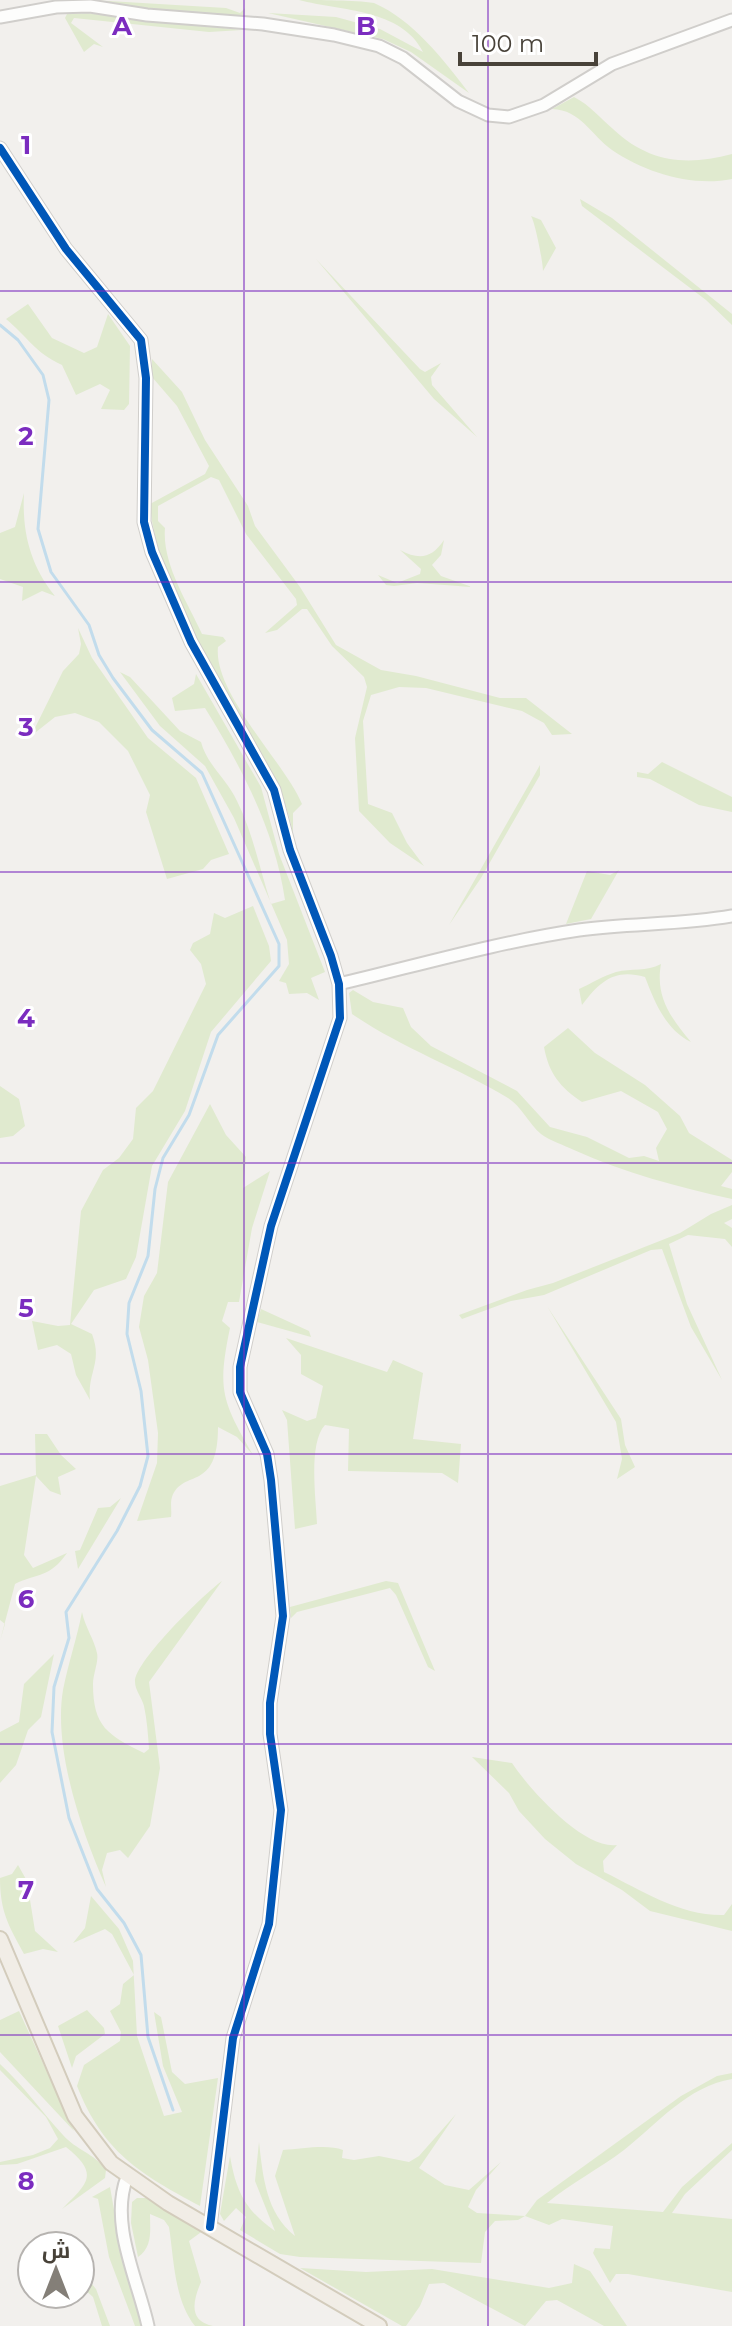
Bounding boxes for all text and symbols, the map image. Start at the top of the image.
text: A [111,10,133,42]
text: B [356,10,376,42]
scale bar [460,16,596,66]
text: 100 m [472,29,544,58]
text: 1 [21,129,31,161]
text: 2 [18,420,34,452]
text: 3 [17,711,34,743]
text: 4 [17,1002,35,1034]
text: 5 [18,1292,34,1324]
text: 6 [18,1583,35,1615]
text: 7 [18,1874,34,1906]
text: 8 [17,2165,35,2197]
north arrow [16,2230,96,2310]
text: ش [42,2237,70,2264]

